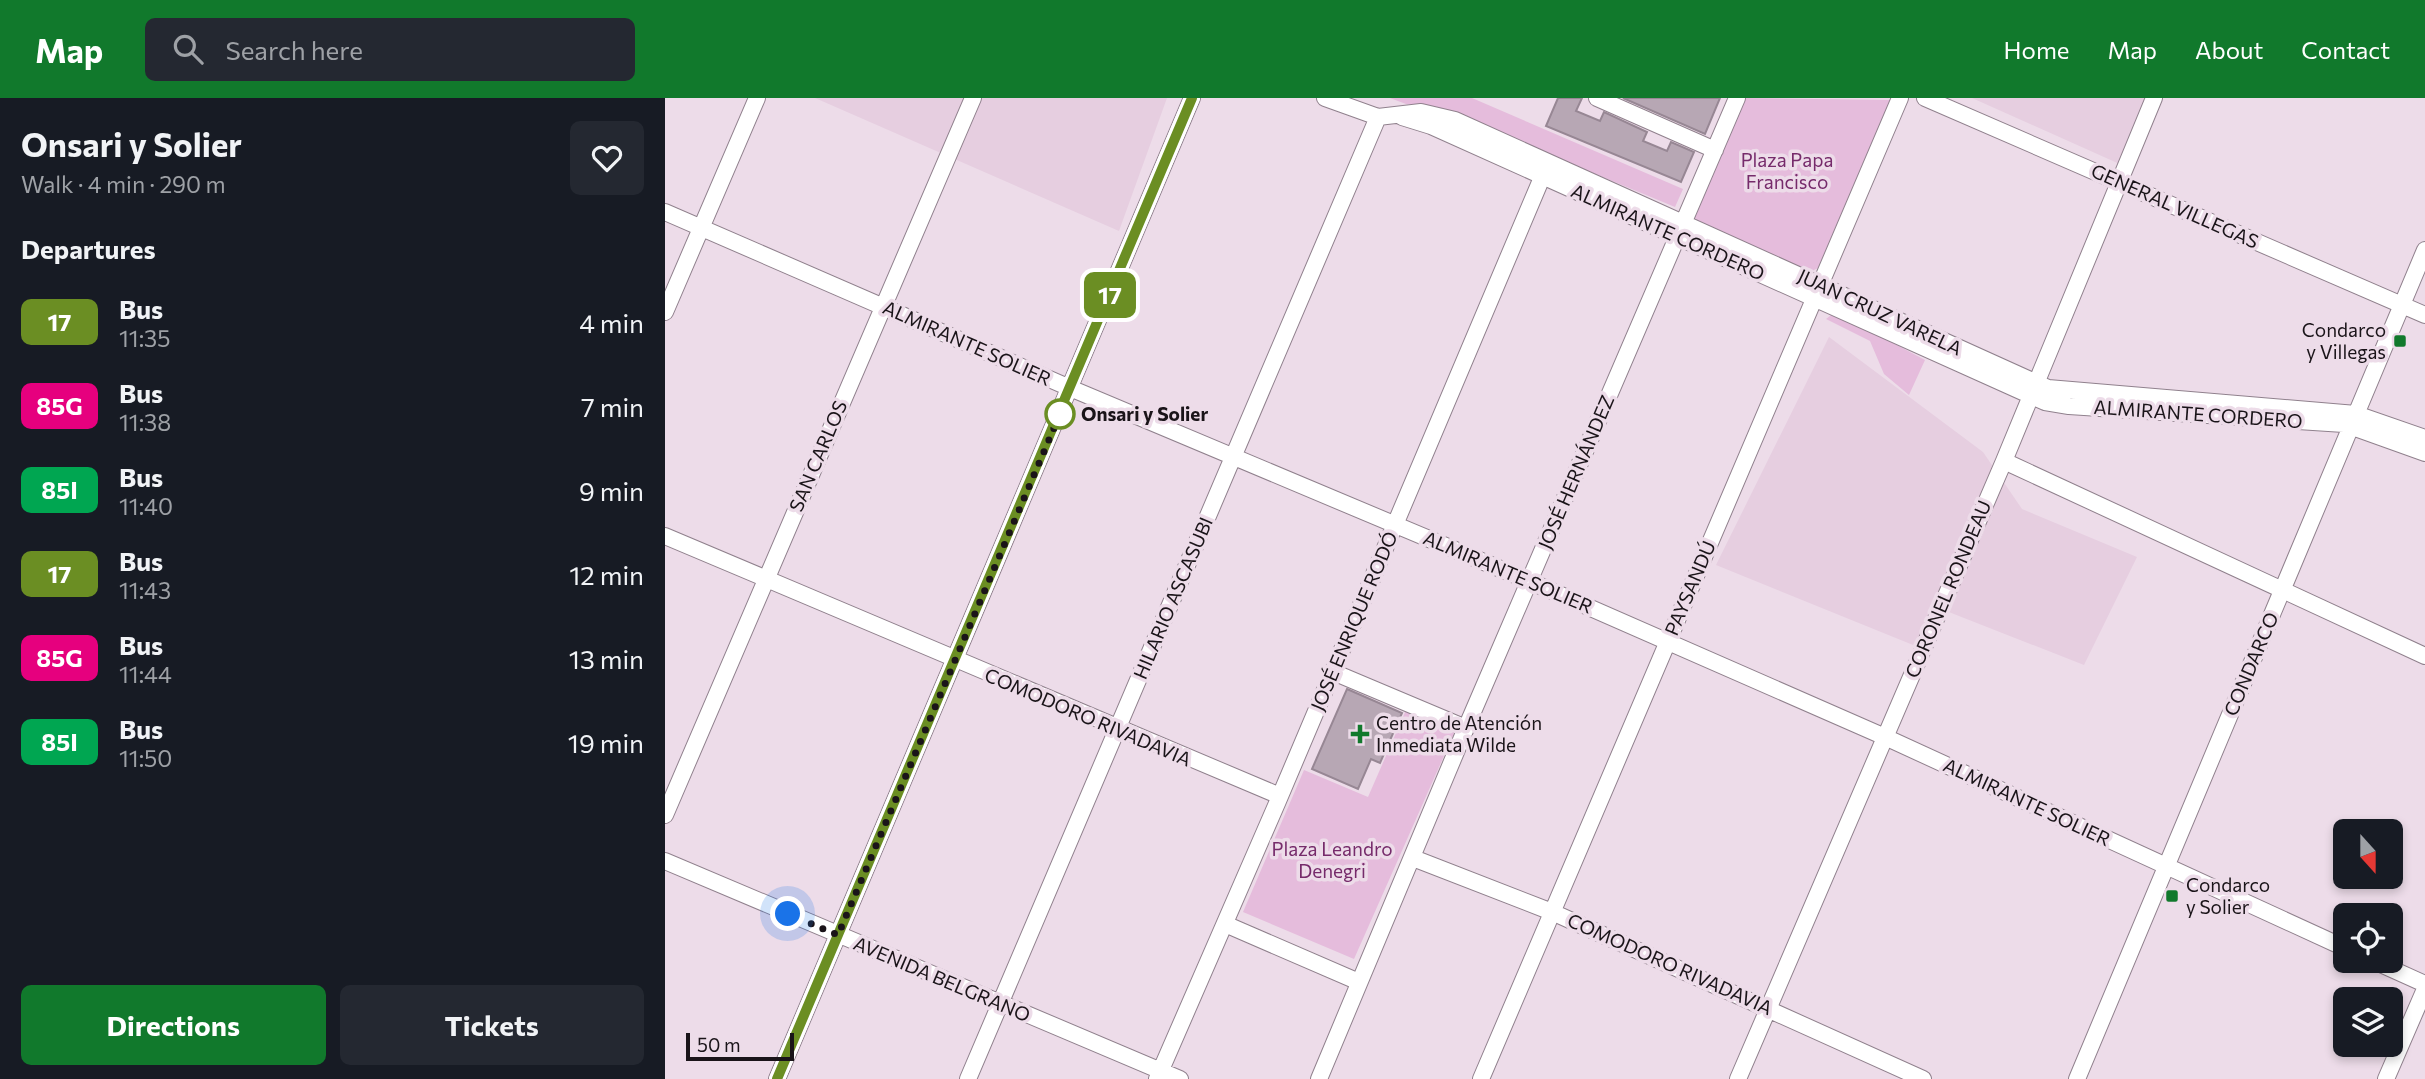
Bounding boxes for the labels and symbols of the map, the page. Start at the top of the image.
park label: Plaza Papa Francisco [1741,148,1833,193]
street label: GENERAL VILLEGAS [2088,158,2262,253]
street label: ALMIRANTE CORDERO [1568,178,1768,285]
street label: JUAN CRUZ VARELA [1795,263,1966,360]
line badge: 17 [1079,272,1141,318]
street label: ALMIRANTE SOLIER [880,295,1055,390]
place label: Condarco y Villegas [2302,318,2386,363]
marker: Condarco y Villegas [2392,333,2408,349]
street label: JOSÉ HERNÁNDEZ [1533,391,1618,552]
street label: ALMIRANTE CORDERO [2093,395,2303,432]
street label: SAN CARLOS [784,397,851,515]
marker: Onsari y Solier [1045,399,1075,429]
place label: Onsari y Solier [1081,402,1208,425]
street label: CORONEL RONDEAU [1900,497,1995,681]
street label: HILARIO ASCASUBI [1128,513,1217,682]
street label: ALMIRANTE SOLIER [1420,525,1597,618]
street label: JOSÉ ENRIQUE RODÓ [1304,527,1402,714]
street label: PAYSANDÚ [1658,537,1720,639]
street label: CONDARCO [2218,609,2283,719]
street label: COMODORO RIVADAVIA [981,663,1195,771]
place label: Centro de Atención Inmediata Wilde [1376,711,1542,756]
marker: Centro de Atención Inmediata Wilde [1350,724,1370,744]
street label: ALMIRANTE SOLIER [1940,753,2115,850]
north arrow [2333,819,2403,889]
park label: Plaza Leandro Denegri [1271,837,1393,882]
place label: Condarco y Solier [2186,873,2270,918]
marker: Condarco y Solier [2164,888,2180,904]
your location [770,896,805,931]
street label: COMODORO RIVADAVIA [1564,908,1776,1019]
street label: AVENIDA BELGRANO [850,931,1034,1026]
scale bar [686,1030,795,1062]

